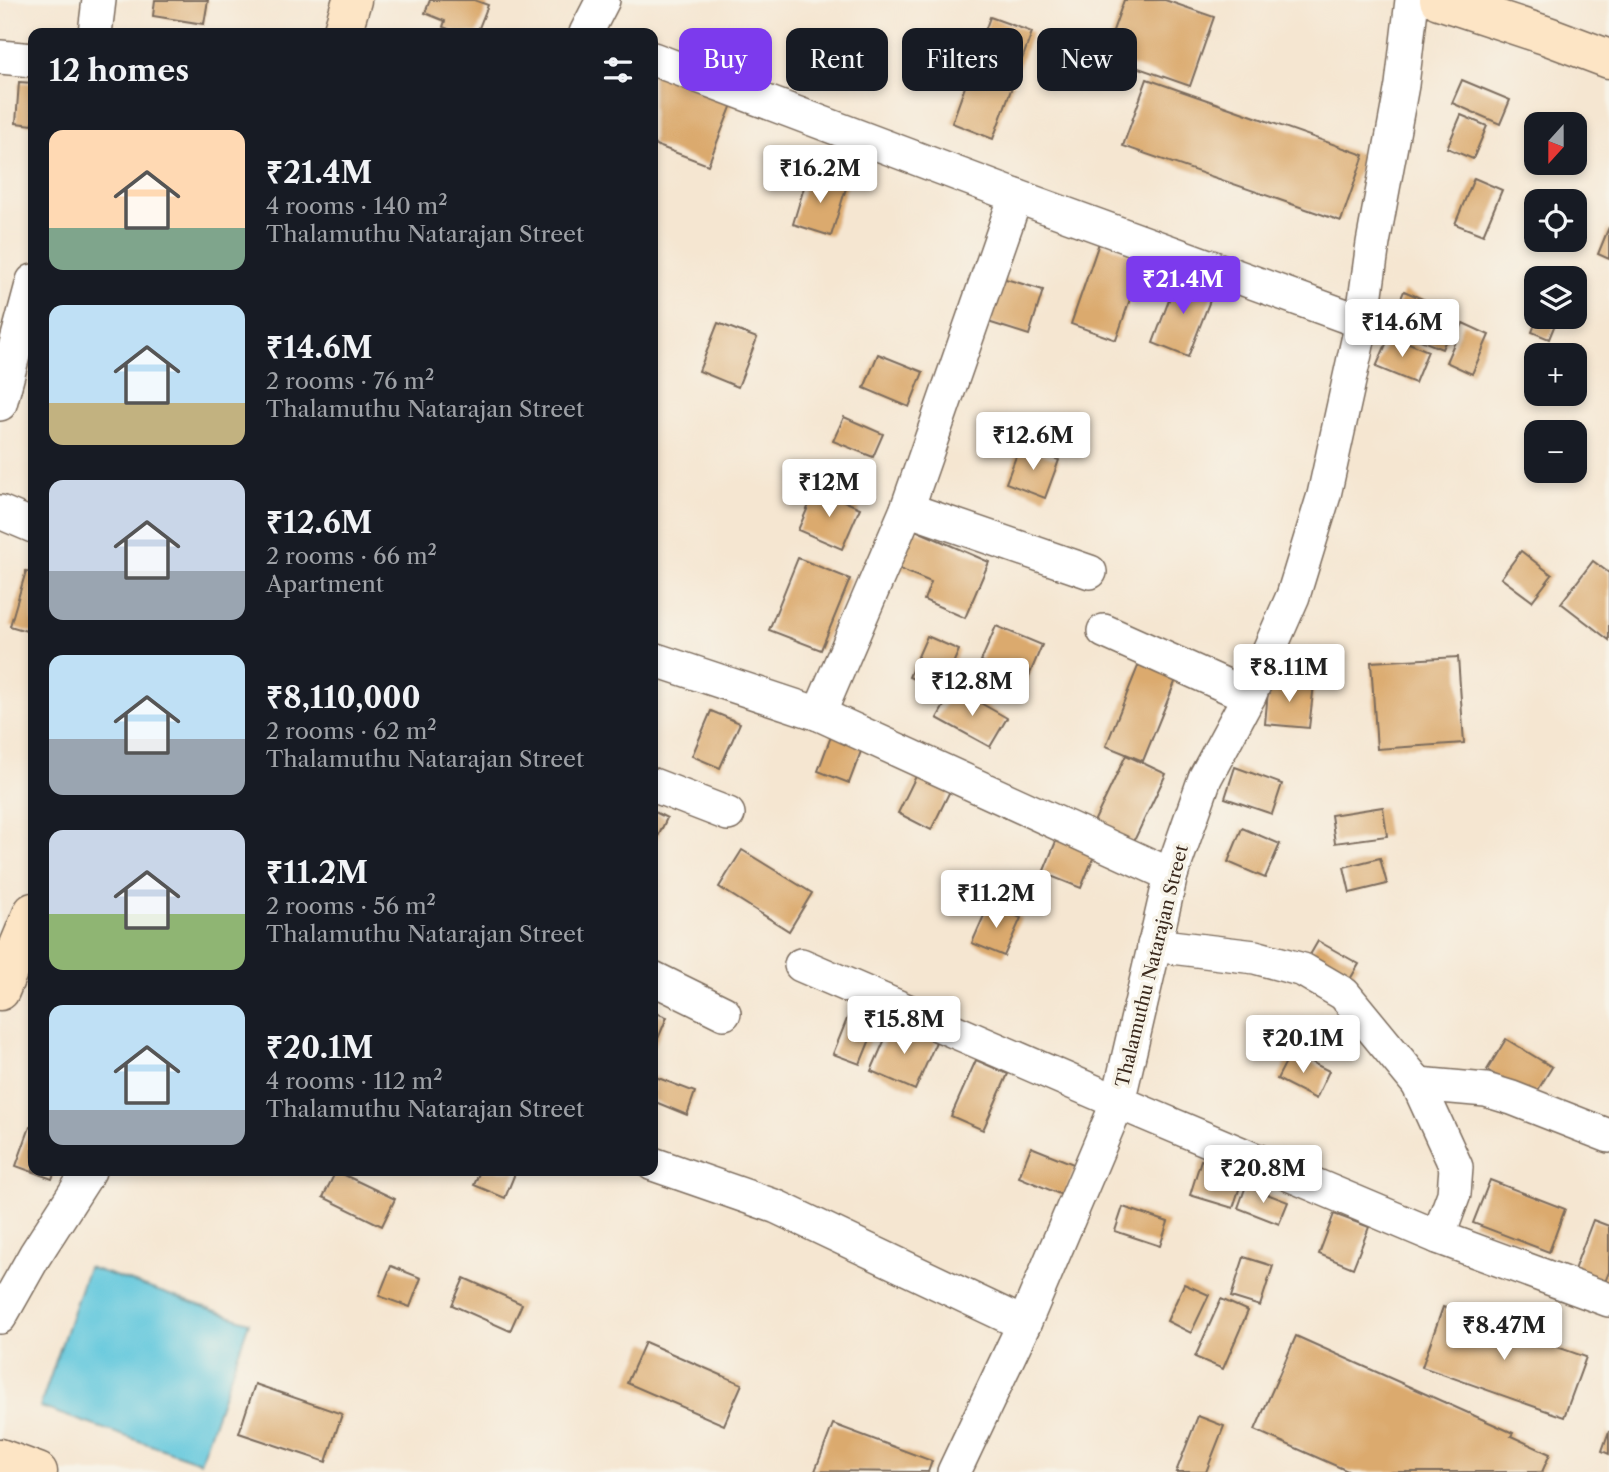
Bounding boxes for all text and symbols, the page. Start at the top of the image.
chip: Buy [679,28,772,91]
chip: Rent [786,28,888,91]
chip: Filters [902,28,1023,91]
chip: New [1037,28,1137,91]
icon: filters [599,51,637,89]
text: 12 homes [49,52,189,89]
north arrow [1524,112,1587,175]
map controls [1524,112,1587,483]
pin: ₹16.2M [763,146,877,205]
text: ₹21.4M [266,154,372,191]
text: ₹16.2M [779,154,861,182]
icon: home [105,158,189,242]
button: locate [1524,189,1587,252]
text: 4 rooms · 140 m² [266,192,448,220]
text: Thalamuthu Natarajan Street [266,220,584,248]
pin: ₹21.4M [1126,256,1240,316]
text: ₹21.4M [1142,265,1224,293]
button: layers [1524,266,1587,329]
pin: ₹14.6M [1345,300,1459,359]
text: ₹14.6M [1361,308,1443,336]
text: ₹14.6M [266,329,373,366]
icon: home [105,333,189,417]
button: + [1524,343,1587,406]
text: 2 rooms · 76 m² [266,367,434,395]
text: Thalamuthu Natarajan Street [266,395,584,423]
pin: ₹12.6M [976,412,1090,472]
button: − [1524,420,1587,483]
text: ₹12.6M [992,421,1074,449]
pin: ₹12M [788,460,870,519]
text: ₹12M [798,468,860,496]
text: ₹12.6M [266,504,372,541]
icon: home [105,508,189,592]
text: 2 rooms · 66 m² [266,542,437,570]
text: Apartment [266,570,384,598]
pin: ₹8.11M [1232,644,1346,704]
text: ₹8.11M [1250,653,1328,681]
pin: ₹12.8M [915,658,1029,718]
text: ₹12.8M [931,667,1013,695]
text: ₹8,110,000 [266,679,421,716]
icon: home [105,683,189,767]
text: 2 rooms · 62 m² [266,717,437,745]
text: Thalamuthu Natarajan Street [266,745,584,773]
street label: Thalamuthu Natarajan Street [1111,842,1193,1089]
text: ₹11.2M [266,854,368,891]
icon: home [105,858,189,942]
pin: ₹11.2M [939,870,1053,930]
text: ₹11.2M [957,879,1035,907]
text: 2 rooms · 56 m² [266,892,436,920]
text: Thalamuthu Natarajan Street [266,920,584,948]
pin: ₹15.8M [847,996,961,1056]
text: ₹15.8M [863,1005,945,1033]
pin: ₹20.1M [1246,1016,1360,1075]
text: ₹20.1M [1262,1024,1344,1052]
text: ₹20.1M [266,1029,373,1066]
icon: home [105,1033,189,1117]
text: 4 rooms · 112 m² [266,1067,443,1095]
text: Thalamuthu Natarajan Street [266,1095,584,1123]
pin: ₹20.8M [1206,1146,1320,1205]
text: ₹20.8M [1220,1154,1306,1182]
pin: ₹8.47M [1447,1302,1561,1362]
text: ₹8.47M [1462,1311,1546,1339]

